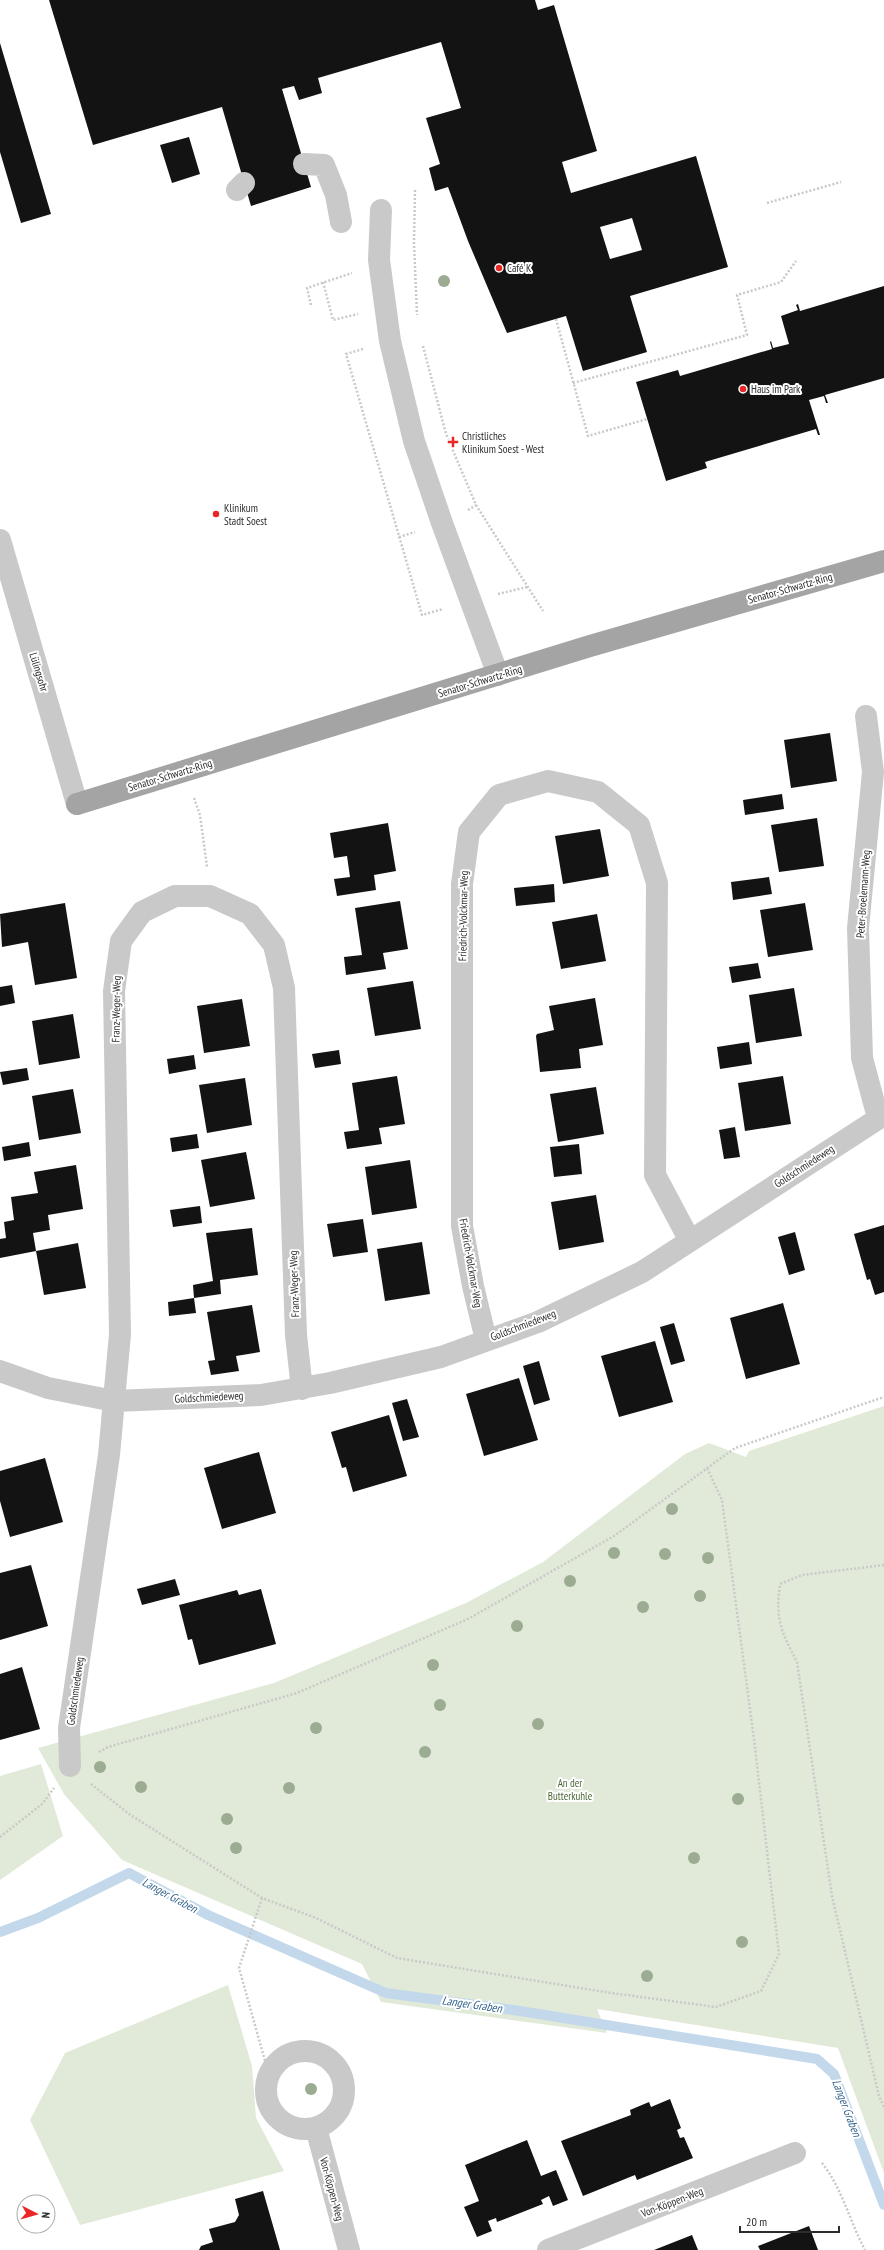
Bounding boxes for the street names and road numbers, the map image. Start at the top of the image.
street label: Senator-Schwartz-Ring [746,569,834,607]
street label: Lülingsohr [26,651,52,693]
street label: Senator-Schwartz-Ring [436,662,524,700]
street label: Senator-Schwartz-Ring [126,756,214,794]
street label: Peter-Broelemann-Weg [853,849,873,938]
street label: Friedrich-Volckmar-Weg [455,870,471,961]
street label: Franz-Weger-Weg [108,975,124,1042]
street label: Goldschmiedeweg [771,1141,837,1191]
street label: Friedrich-Volckmar-Weg [456,1217,486,1309]
street label: Franz-Weger-Weg [286,1250,302,1318]
street label: Goldschmiedeweg [488,1306,558,1344]
street label: Goldschmiedeweg [174,1388,244,1406]
street label: Goldschmiedeweg [63,1656,87,1726]
street label: Von-Köppen-Weg [317,2155,347,2223]
street label: Von-Köppen-Weg [638,2184,705,2221]

